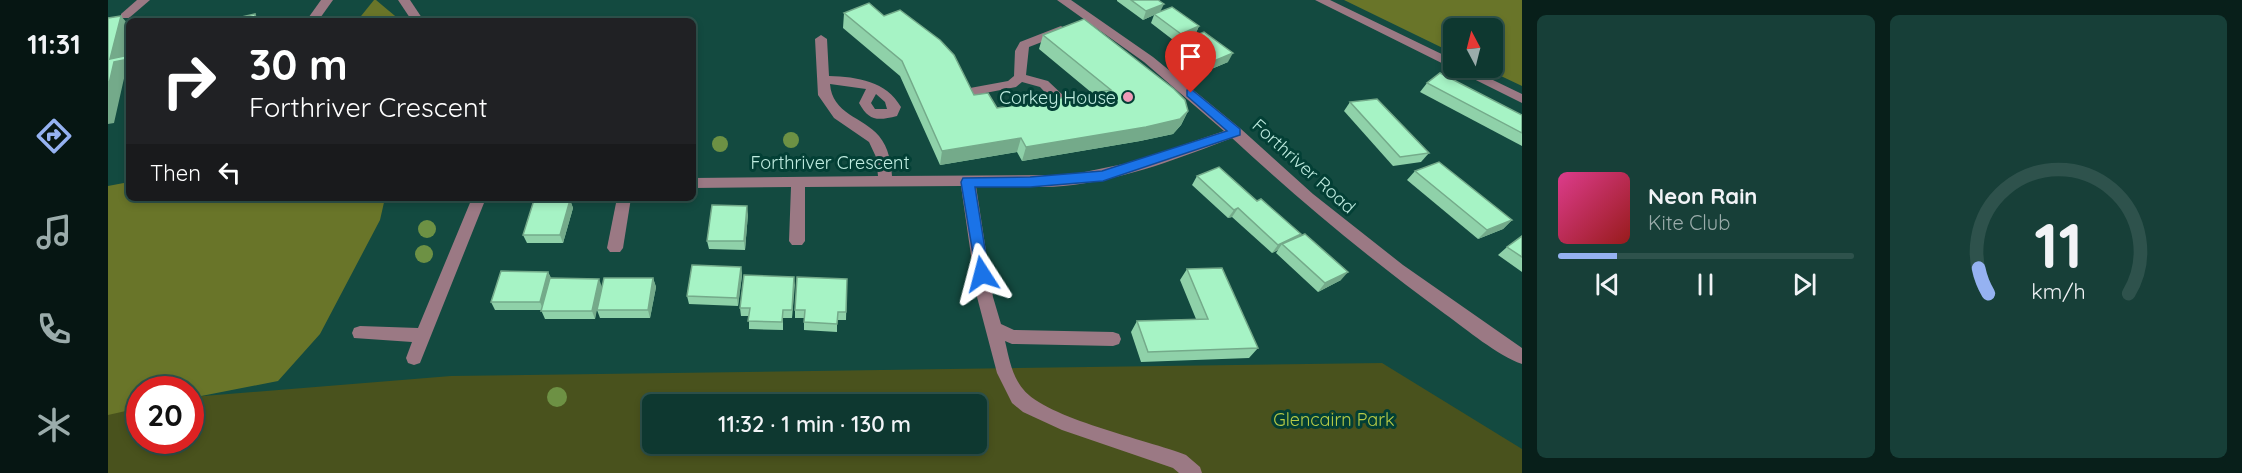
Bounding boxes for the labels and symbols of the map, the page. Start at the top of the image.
north arrow [1443,18,1503,78]
pin [1165,31,1216,93]
place label: Corkey House [999,86,1116,109]
marker: Corkey House [1121,90,1135,104]
street label: Forthriver Road [1248,114,1360,218]
street label: Forthriver Crescent [750,151,910,174]
position arrow [950,242,1014,306]
speed limit sign: 20 [126,376,204,454]
park label: Glencairn Park [1273,408,1395,431]

